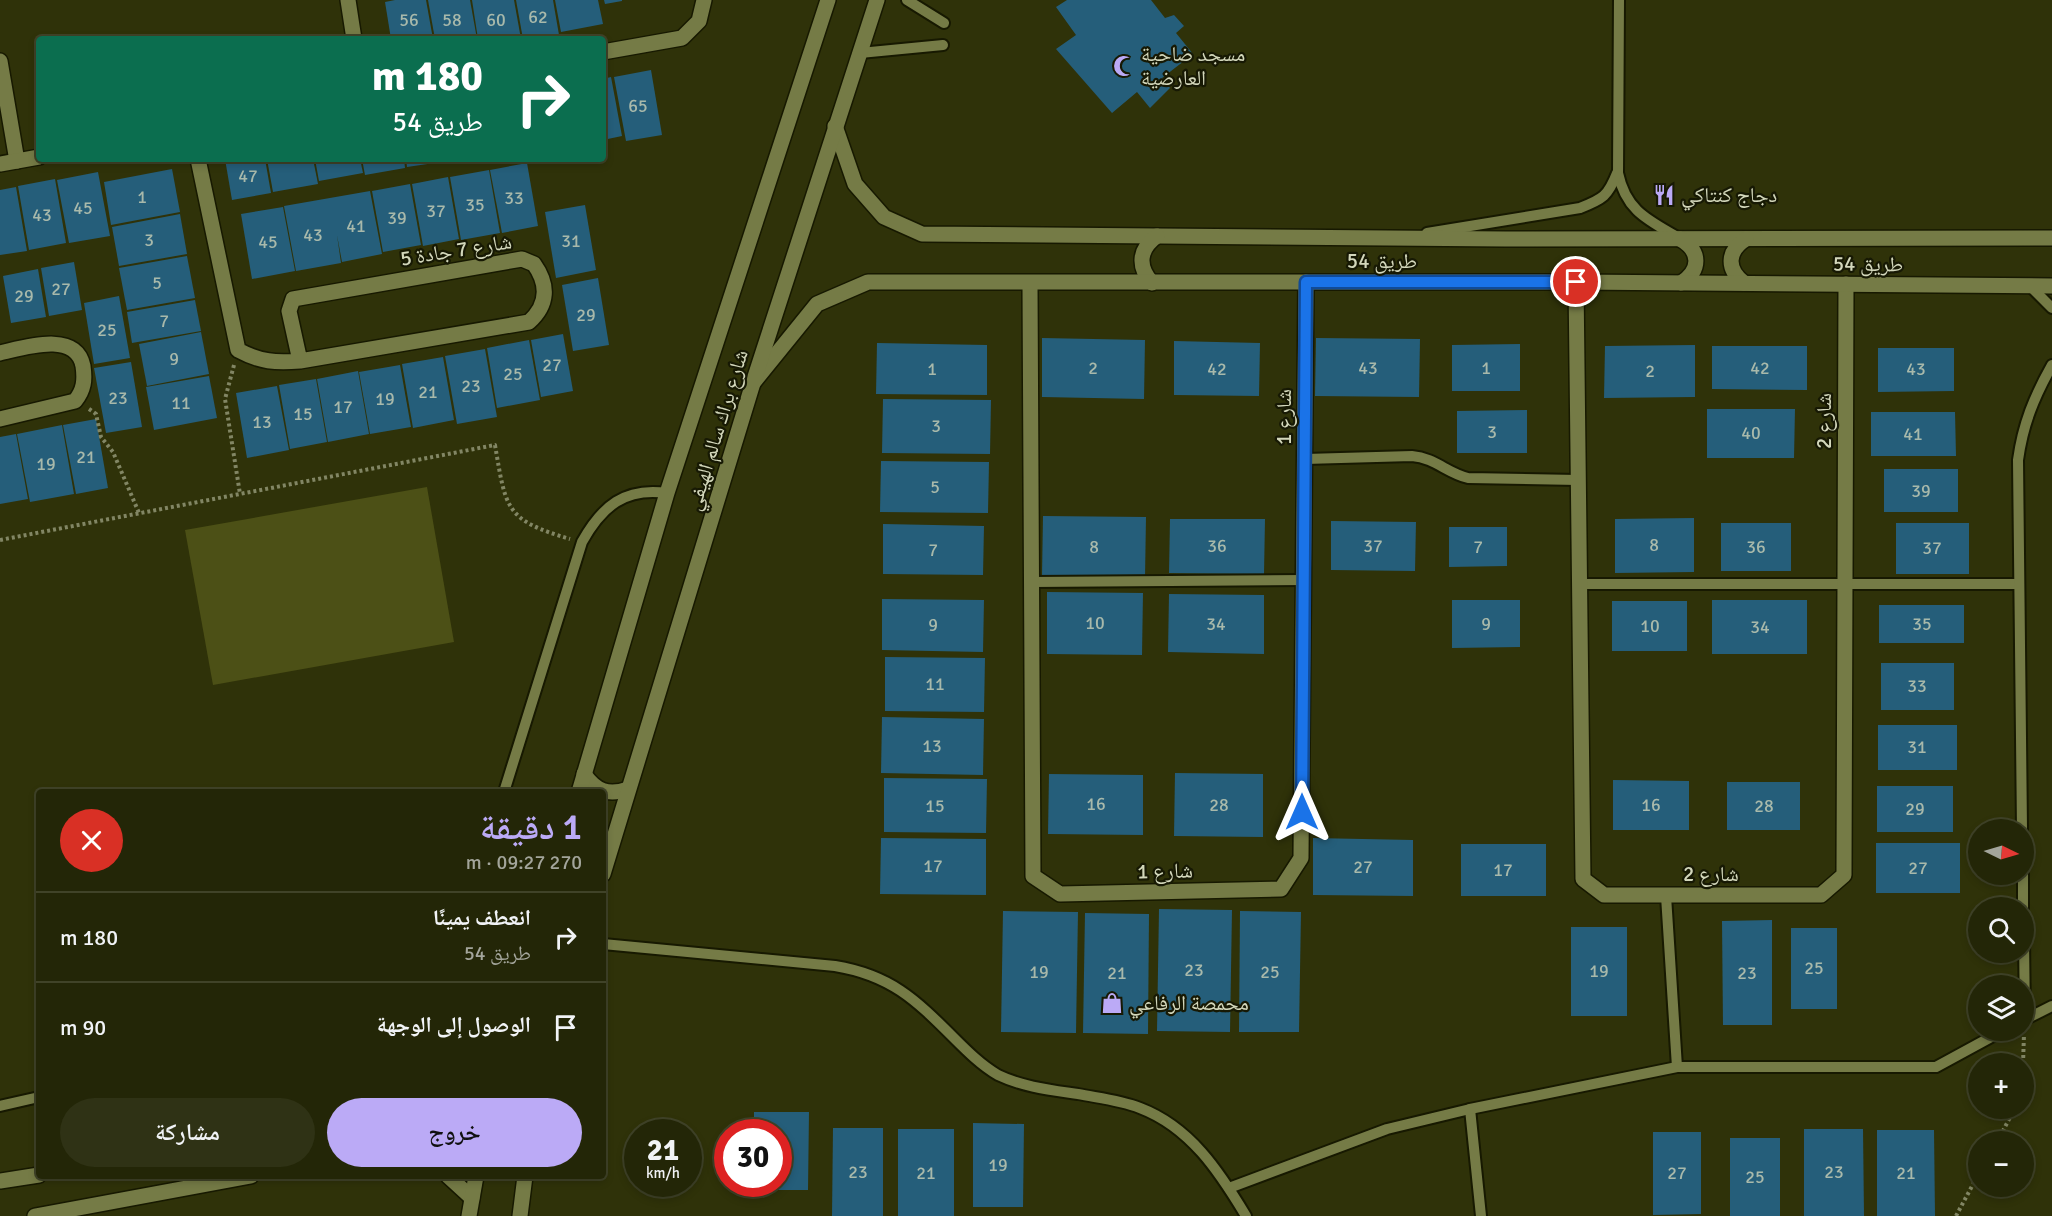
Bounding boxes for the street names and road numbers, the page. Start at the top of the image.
street label: شارع 7 جادة 5 [398,228,514,272]
street label: طريق 54 [1347,248,1417,274]
street label: طريق 54 [1833,250,1903,278]
street label: شارع براك سالم الهيفي [680,346,757,515]
street label: شارع 1 [1271,389,1297,445]
street label: شارع 2 [1811,393,1837,449]
street label: شارع 1 [1137,858,1193,884]
street label: شارع 2 [1683,861,1739,887]

